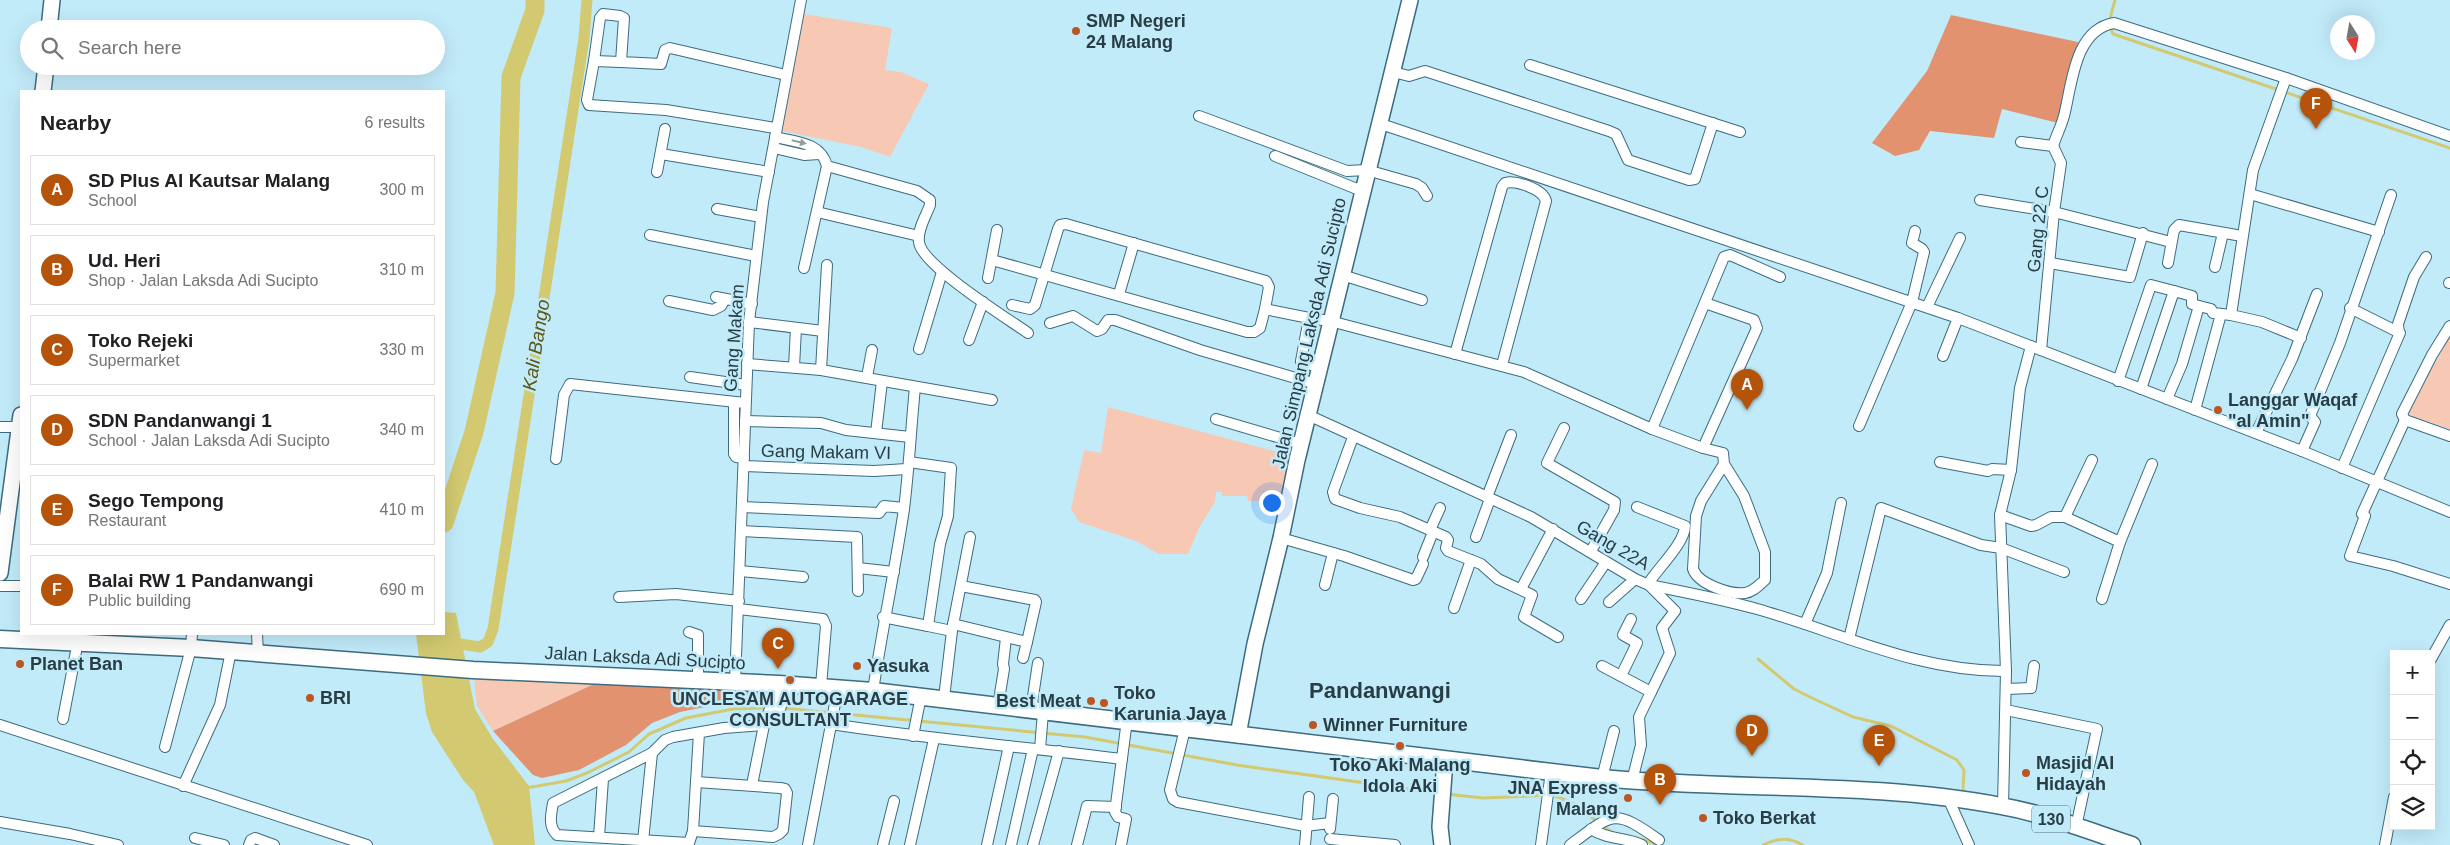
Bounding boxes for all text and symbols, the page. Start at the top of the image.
place label: SMP Negeri 24 Malang [1086,11,1186,52]
north arrow [2330,15,2375,60]
search box [20,20,445,75]
marker: SMP Negeri 24 Malang [1070,25,1082,37]
icon: search [38,34,66,62]
text: Search here [78,37,182,58]
pin: F [2300,88,2332,129]
text: Nearby [40,111,111,134]
text: 6 results [365,114,425,131]
one-way arrow [792,138,807,146]
text: SD Plus Al Kautsar Malang [88,170,330,191]
text: A [51,181,63,198]
text: 300 m [380,181,424,198]
street label: Gang 22 C [2024,185,2052,273]
text: School [88,192,137,209]
street label: Jalan Simpang Laksda Adi Sucipto [1268,196,1350,470]
text: Ud. Heri [88,250,161,271]
text: B [51,261,63,278]
text: 310 m [380,261,424,278]
text: Shop · Jalan Laksda Adi Sucipto [88,272,318,289]
street label: Gang Makam [720,283,748,393]
water label: Kali Bango [518,298,554,392]
text: Toko Rejeki [88,330,193,351]
text: C [51,341,63,358]
text: 330 m [380,341,424,358]
text: Supermarket [88,352,180,369]
pin: A [1731,369,1763,410]
place label: Langgar Waqaf "al Amin" [2228,390,2358,431]
marker: Langgar Waqaf "al Amin" [2212,404,2224,416]
text: SDN Pandanwangi 1 [88,410,272,431]
text: D [51,421,63,438]
text: 340 m [380,421,424,438]
text: School · Jalan Laksda Adi Sucipto [88,432,330,449]
street label: Gang Makam VI [761,441,891,463]
text: Sego Tempong [88,490,224,511]
your location [1259,490,1285,516]
text: E [52,501,62,518]
text: 410 m [380,501,424,518]
text: Restaurant [88,512,166,529]
street label: Gang 22A [1573,516,1653,574]
text: Balai RW 1 Pandanwangi [88,570,314,591]
text: F [52,581,62,598]
text: 690 m [380,581,424,598]
text: Public building [88,592,191,609]
pin: C [762,628,794,669]
street label: Jalan Laksda Adi Sucipto [544,643,746,673]
map controls [2390,650,2435,830]
button: + [2390,650,2435,695]
place label: Planet Ban [30,654,123,674]
place label: Yasuka [867,656,930,676]
marker: Planet Ban [14,658,26,670]
marker: Yasuka [851,660,863,672]
marker: UNCLESAM AUTOGARAGE CONSULTANT [784,674,796,686]
district label: Pandanwangi [1309,678,1451,703]
place label: Toko Karunia Jaya [1114,683,1227,724]
place label: BRI [320,688,351,708]
place label: UNCLESAM AUTOGARAGE CONSULTANT [672,689,908,730]
place label: Best Meat [996,691,1081,711]
marker: BRI [304,692,316,704]
marker: Best Meat [1085,695,1097,707]
button: − [2390,695,2435,740]
marker: Toko Karunia Jaya [1098,697,1110,709]
place label: Winner Furniture [1323,715,1468,735]
pin: D [1736,715,1768,756]
marker: Winner Furniture [1307,719,1319,731]
pin: E [1863,725,1895,766]
marker: Toko Aki Malang Idola Aki [1394,740,1406,752]
button: locate [2390,740,2435,785]
place label: Masjid Al Hidayah [2036,753,2114,794]
place label: Toko Aki Malang Idola Aki [1329,755,1471,796]
pin: B [1644,764,1676,805]
marker: Masjid Al Hidayah [2020,767,2032,779]
place label: JNA Express Malang [1508,778,1618,819]
button: layers [2390,785,2435,830]
marker: JNA Express Malang [1622,792,1634,804]
road number: 130 [2032,806,2070,832]
place label: Toko Berkat [1713,808,1816,828]
marker: Toko Berkat [1697,812,1709,824]

